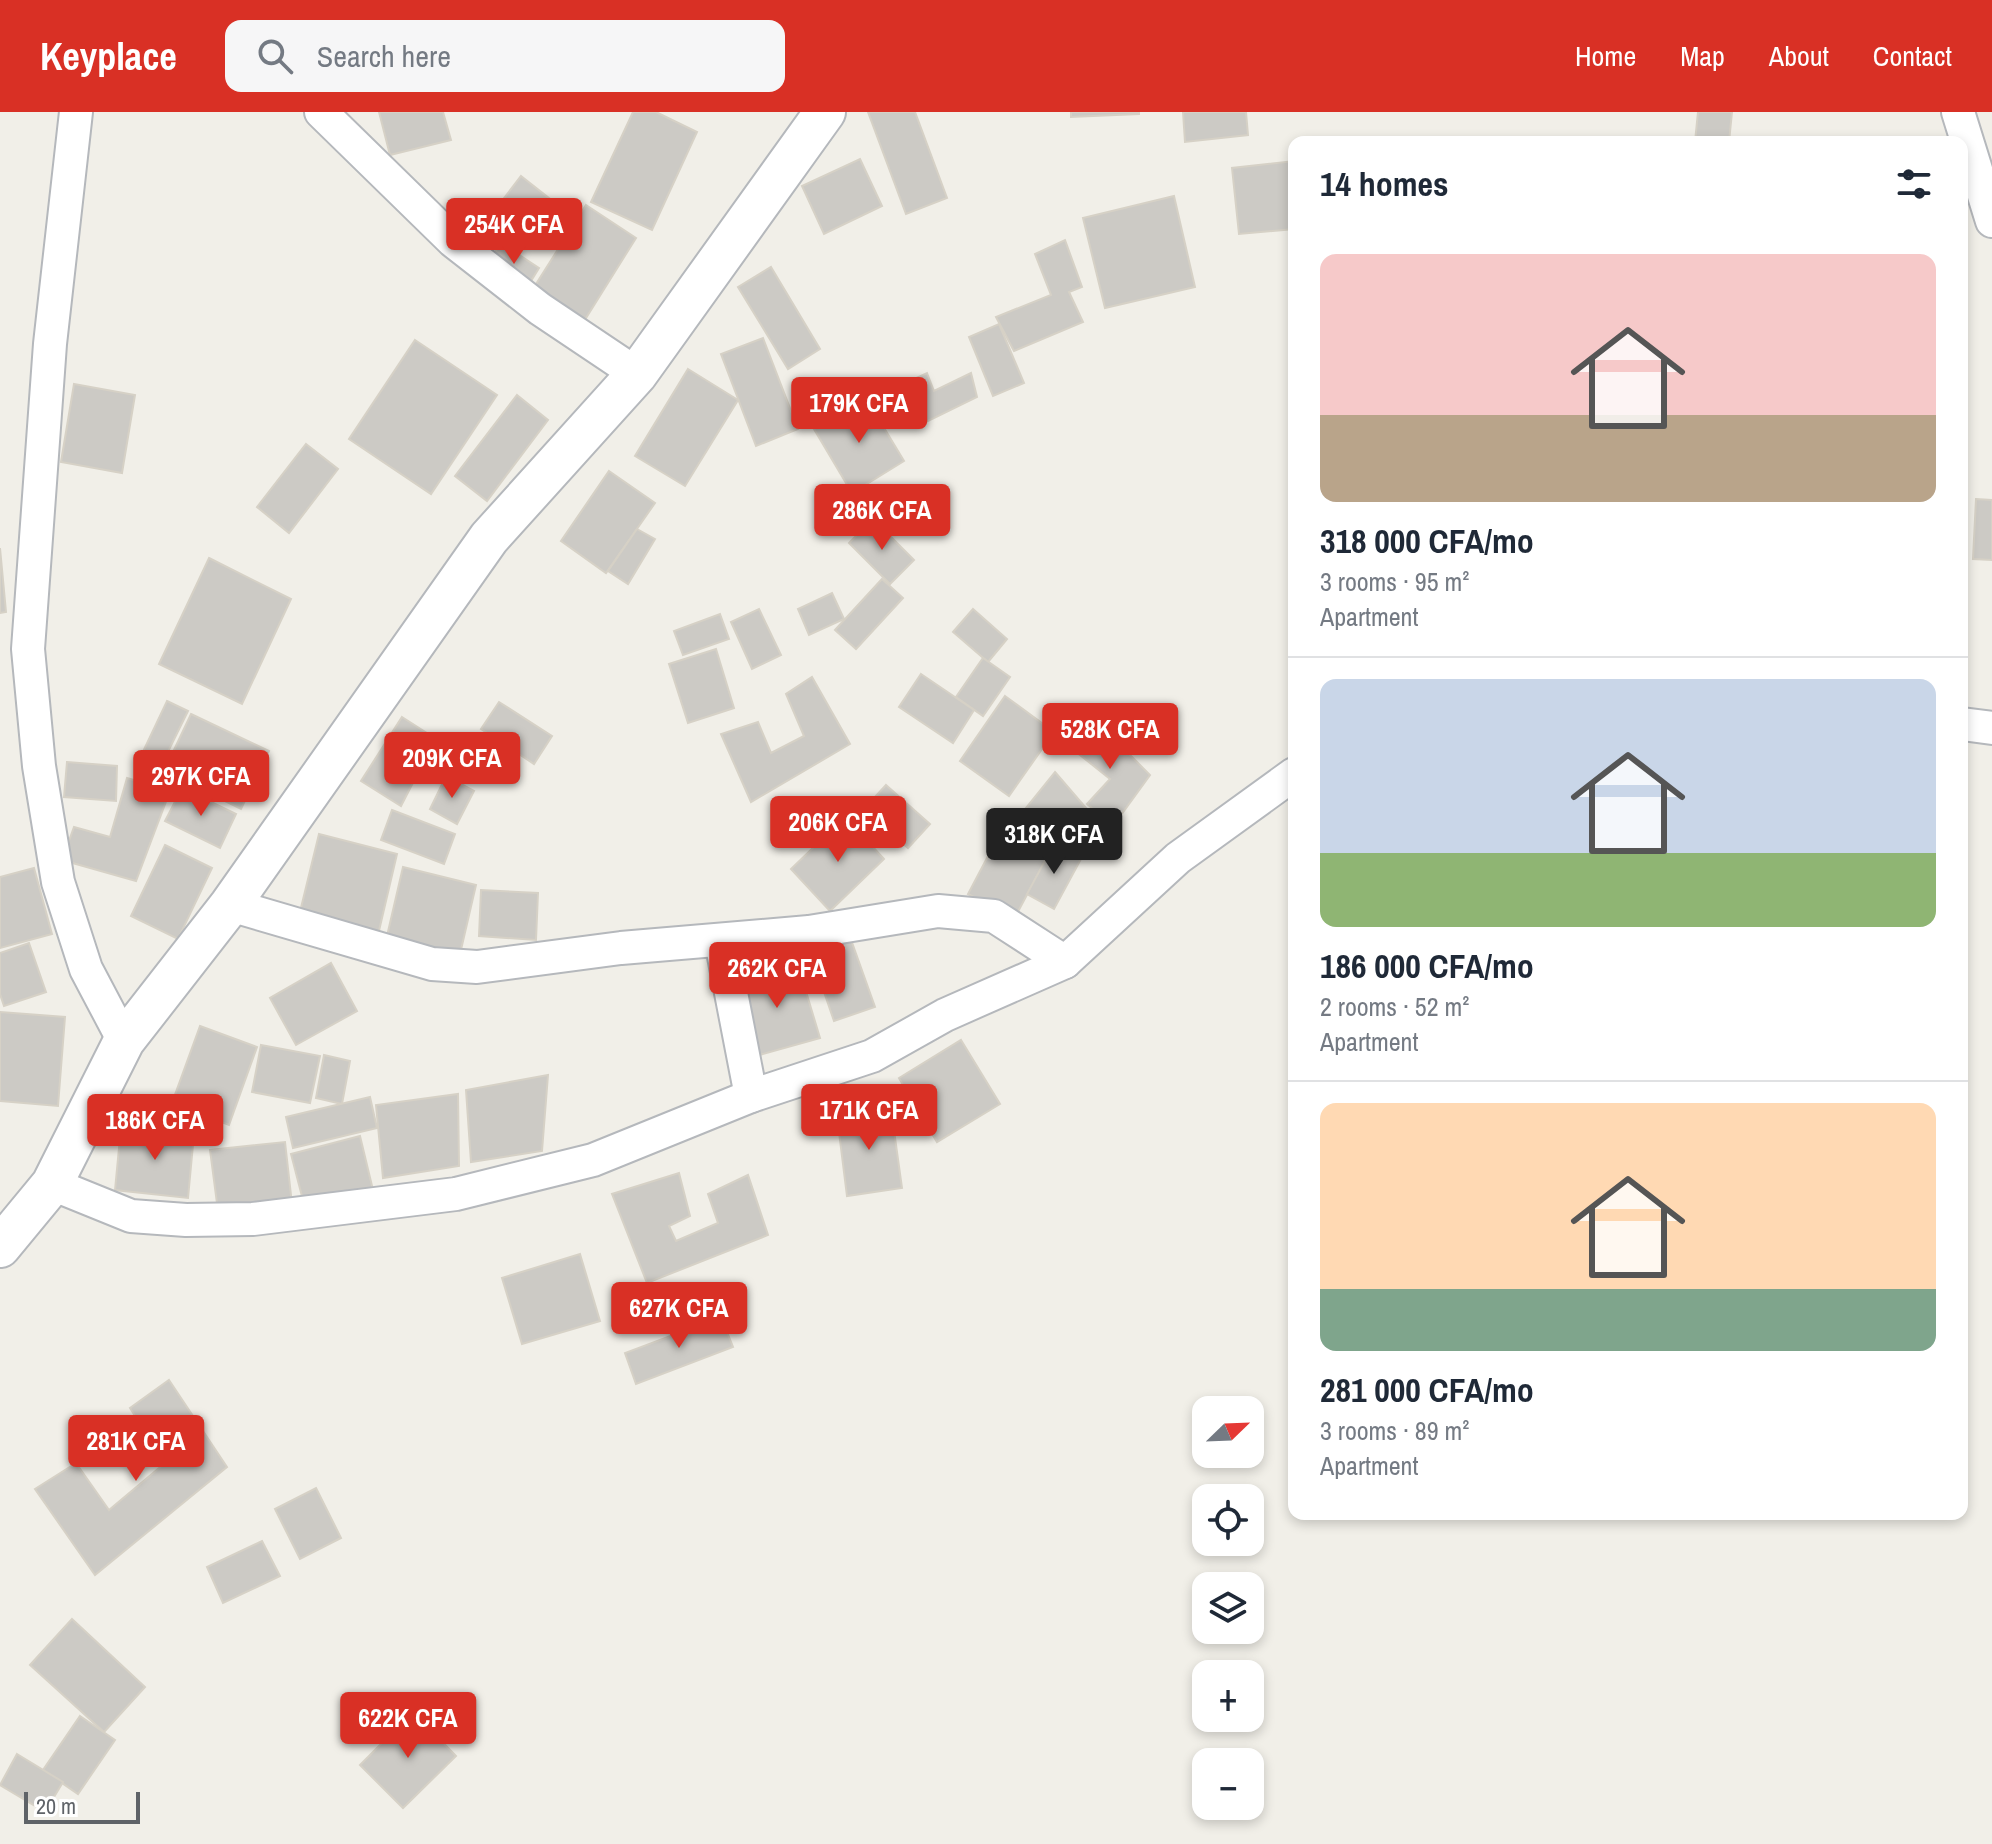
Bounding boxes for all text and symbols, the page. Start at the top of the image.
search box [225,20,785,92]
text: Keyplace [40,31,177,82]
icon: search [253,34,297,78]
text: Search here [317,36,451,76]
text: Home [1575,37,1636,75]
text: Map [1680,37,1725,75]
text: About [1769,37,1829,75]
text: Contact [1873,37,1952,75]
text: 14 homes [1320,161,1449,207]
icon: filters [1892,162,1936,206]
pin: 254K CFA [431,198,597,266]
text: 254K CFA [464,206,564,241]
icon: home [1556,306,1700,450]
pin: 179K CFA [776,377,942,445]
text: 179K CFA [809,385,909,420]
pin: 286K CFA [799,484,965,552]
text: 286K CFA [832,492,932,527]
text: 318 000 CFA/mo [1320,518,1534,564]
text: 3 rooms · 95 m² [1320,564,1469,599]
text: Apartment [1320,599,1418,634]
pin: 528K CFA [1027,703,1193,771]
text: 528K CFA [1060,711,1160,746]
icon: home [1556,731,1700,875]
pin: 209K CFA [369,732,535,800]
text: 209K CFA [402,740,502,775]
pin: 297K CFA [118,750,284,818]
text: 297K CFA [151,758,251,793]
pin: 206K CFA [755,796,921,864]
text: 206K CFA [788,804,888,839]
pin: 318K CFA [971,808,1137,876]
text: 318K CFA [1004,816,1104,851]
pin: 262K CFA [694,942,860,1010]
text: 186 000 CFA/mo [1320,943,1534,989]
text: 262K CFA [727,950,827,985]
text: 2 rooms · 52 m² [1320,989,1469,1024]
text: Apartment [1320,1024,1418,1059]
pin: 171K CFA [786,1084,952,1152]
text: 171K CFA [819,1092,919,1127]
pin: 186K CFA [72,1094,238,1162]
text: 186K CFA [105,1102,205,1137]
icon: home [1556,1155,1700,1299]
pin: 627K CFA [596,1282,762,1350]
text: 627K CFA [629,1290,729,1325]
text: 281 000 CFA/mo [1320,1367,1534,1413]
north arrow [1192,1396,1264,1468]
map controls [1192,1396,1264,1820]
text: 3 rooms · 89 m² [1320,1413,1469,1448]
pin: 281K CFA [53,1415,219,1483]
text: 281K CFA [86,1423,186,1458]
text: Apartment [1320,1448,1418,1483]
button: locate [1192,1484,1264,1556]
button: layers [1192,1572,1264,1644]
button: + [1192,1660,1264,1732]
pin: 622K CFA [325,1692,491,1760]
text: 622K CFA [358,1700,458,1735]
button: − [1192,1748,1264,1820]
scale bar [24,1788,140,1824]
text: 20 m [36,1791,76,1821]

